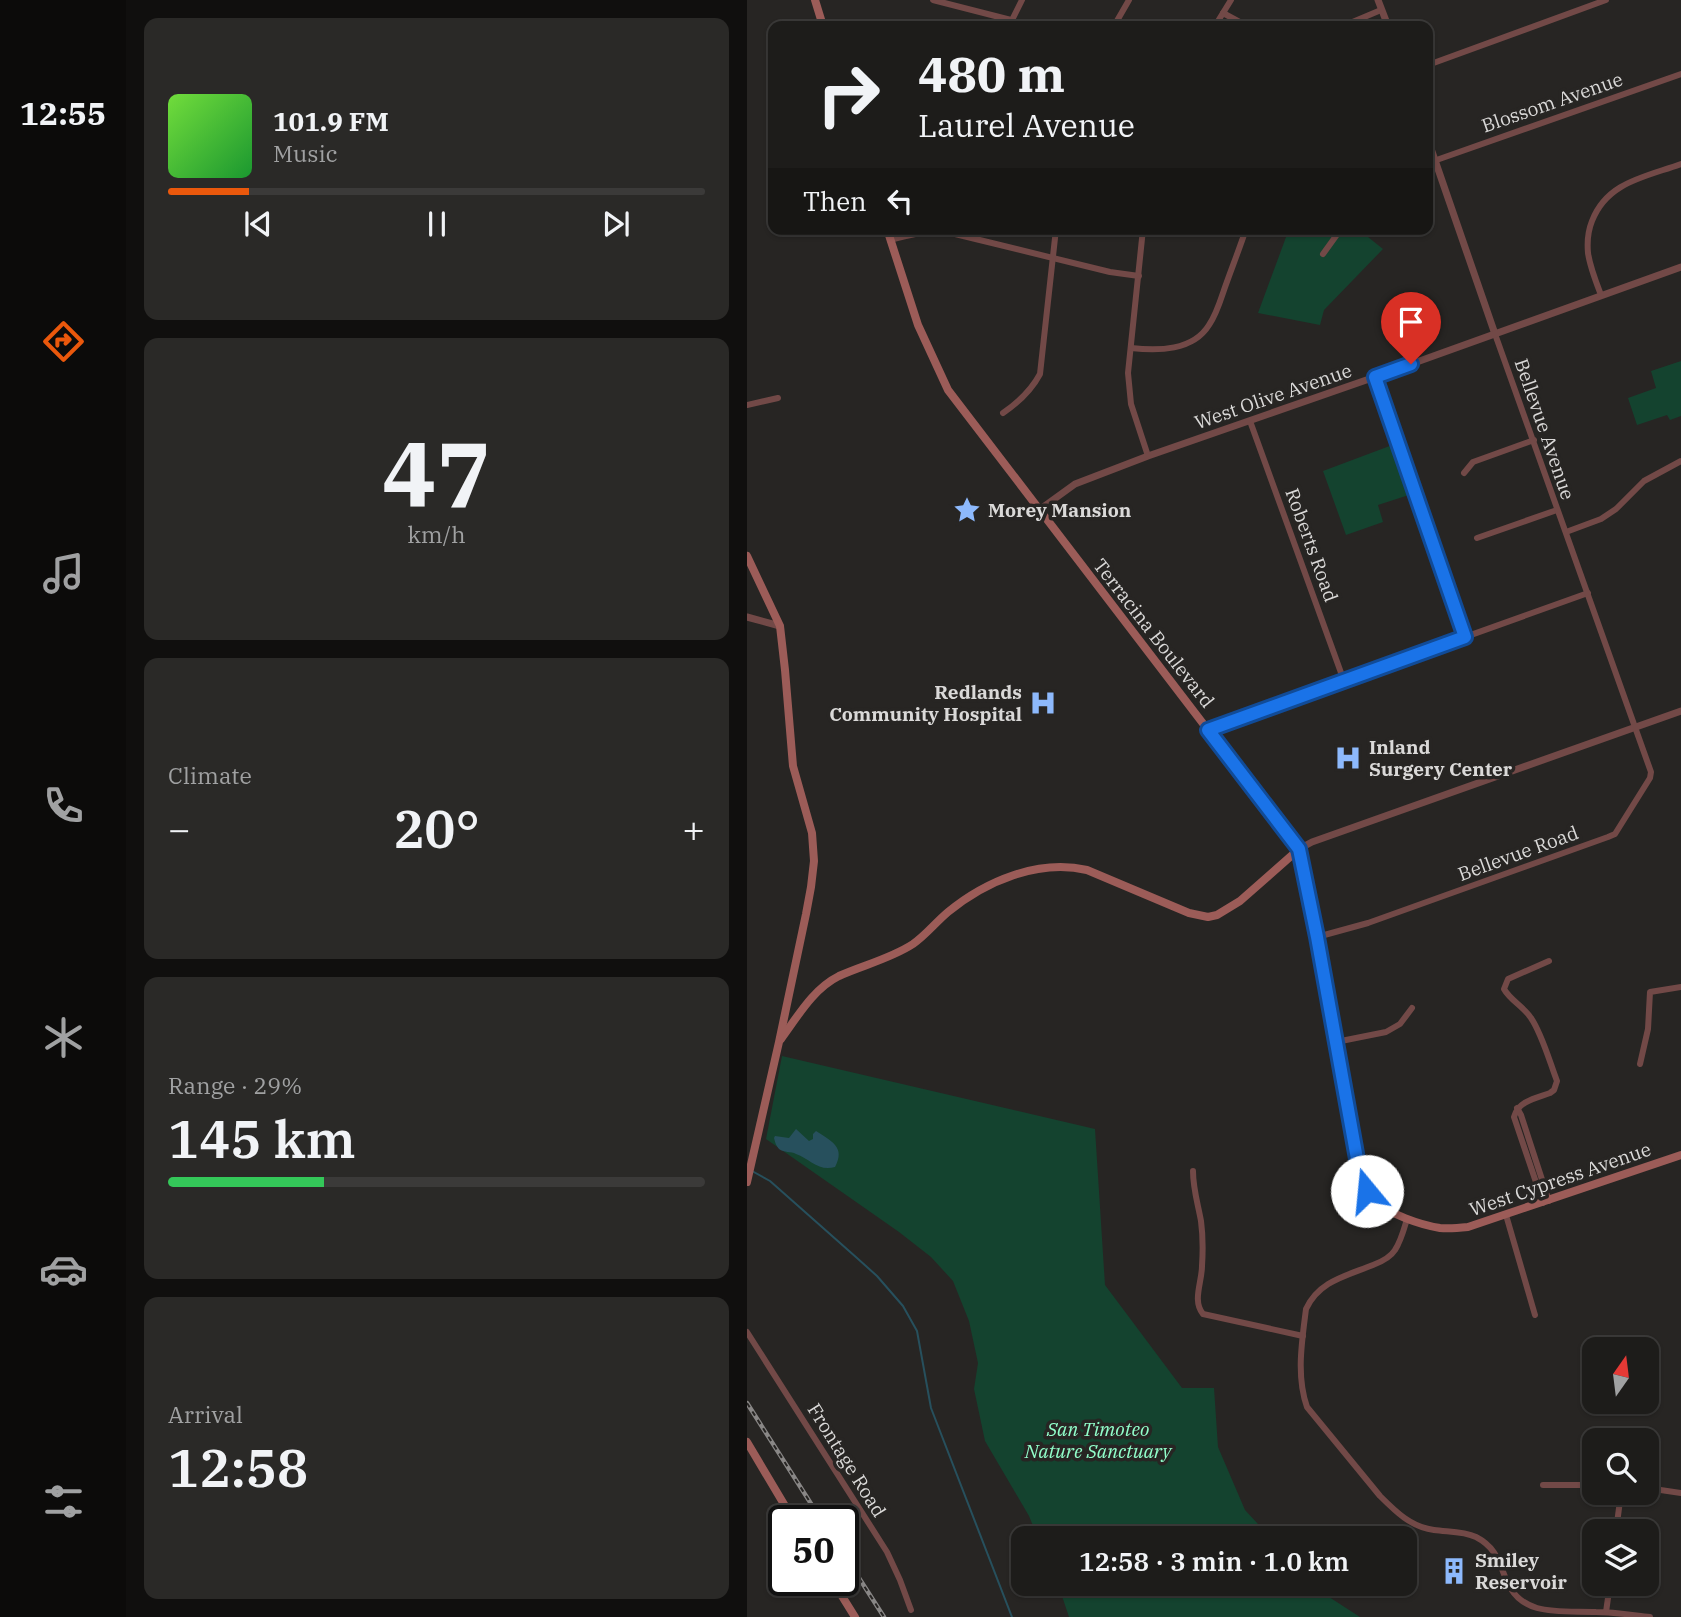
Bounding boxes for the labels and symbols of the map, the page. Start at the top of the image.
street label: Blossom Avenue [1478,67,1626,137]
pin [1381,292,1441,364]
street label: Bellevue Avenue [1510,355,1580,503]
street label: West Olive Avenue [1191,358,1355,434]
street label: Roberts Road [1280,485,1344,605]
place icon: Morey Mansion [952,495,982,525]
place label: Morey Mansion [988,498,1132,522]
street label: Terracina Boulevard [1088,554,1220,712]
place label: Redlands Community Hospital [829,680,1022,726]
hospital icon: Redlands Community Hospital [1028,688,1058,718]
place label: Inland Surgery Center [1369,735,1513,781]
hospital icon: Inland Surgery Center [1333,743,1363,773]
street label: Bellevue Road [1455,820,1581,886]
street label: West Cypress Avenue [1466,1137,1654,1221]
position arrow [1330,1154,1404,1228]
north arrow [1582,1337,1659,1414]
street label: Frontage Road [802,1399,892,1521]
park label: San Timoteo Nature Sanctuary [1024,1417,1173,1463]
speed limit sign: 50 [768,1505,859,1596]
place label: Smiley Reservoir [1475,1548,1567,1594]
building icon: Smiley Reservoir [1439,1556,1469,1586]

